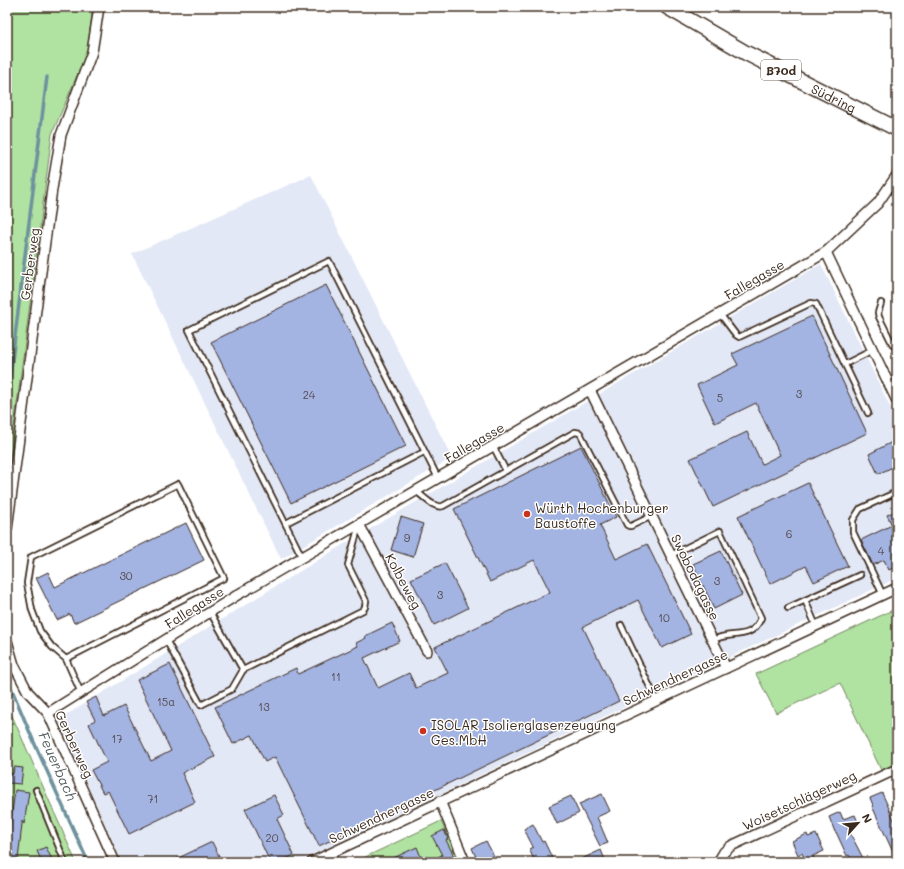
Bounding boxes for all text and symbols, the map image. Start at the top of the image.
road number: B70d [761,60,801,80]
street label: Südring [809,79,859,116]
street label: Gerberweg [16,227,42,301]
street label: Fallegasse [721,255,787,303]
house number: 3 [796,386,803,401]
house number: 24 [303,387,316,402]
house number: 5 [717,390,723,405]
street label: Fallegasse [441,418,507,466]
place label: Würth Hochenburger Baustoffe [535,499,669,531]
marker: Würth Hochenburger Baustoffe [522,509,532,519]
house number: 6 [786,526,792,541]
house number: 9 [404,530,411,545]
street label: Swobodagasse [668,531,724,623]
house number: 4 [878,543,885,558]
street label: Kolbeweg [382,550,426,612]
house number: 30 [119,568,133,583]
house number: 3 [714,573,721,588]
street label: Fallegasse [161,582,227,632]
house number: 3 [437,587,444,602]
house number: 10 [658,610,670,625]
street label: Schwendnergasse [620,645,730,709]
house number: 11 [331,669,341,684]
house number: 15a [157,694,175,709]
house number: 13 [258,699,270,714]
street label: Gerberweg [52,707,98,781]
place label: ISOLAR Isolierglaserzeugung Ges.MbH [431,716,616,748]
marker: ISOLAR Isolierglaserzeugung Ges.MbH [418,726,428,736]
water label: Feuerbach [34,729,82,804]
house number: 17 [111,731,123,746]
street label: Woisetschlägerweg [739,766,859,834]
street label: Schwendnergasse [326,783,436,847]
house number: 71 [147,791,159,806]
north arrow [838,803,878,843]
text: N [859,811,876,825]
house number: 20 [266,830,279,845]

